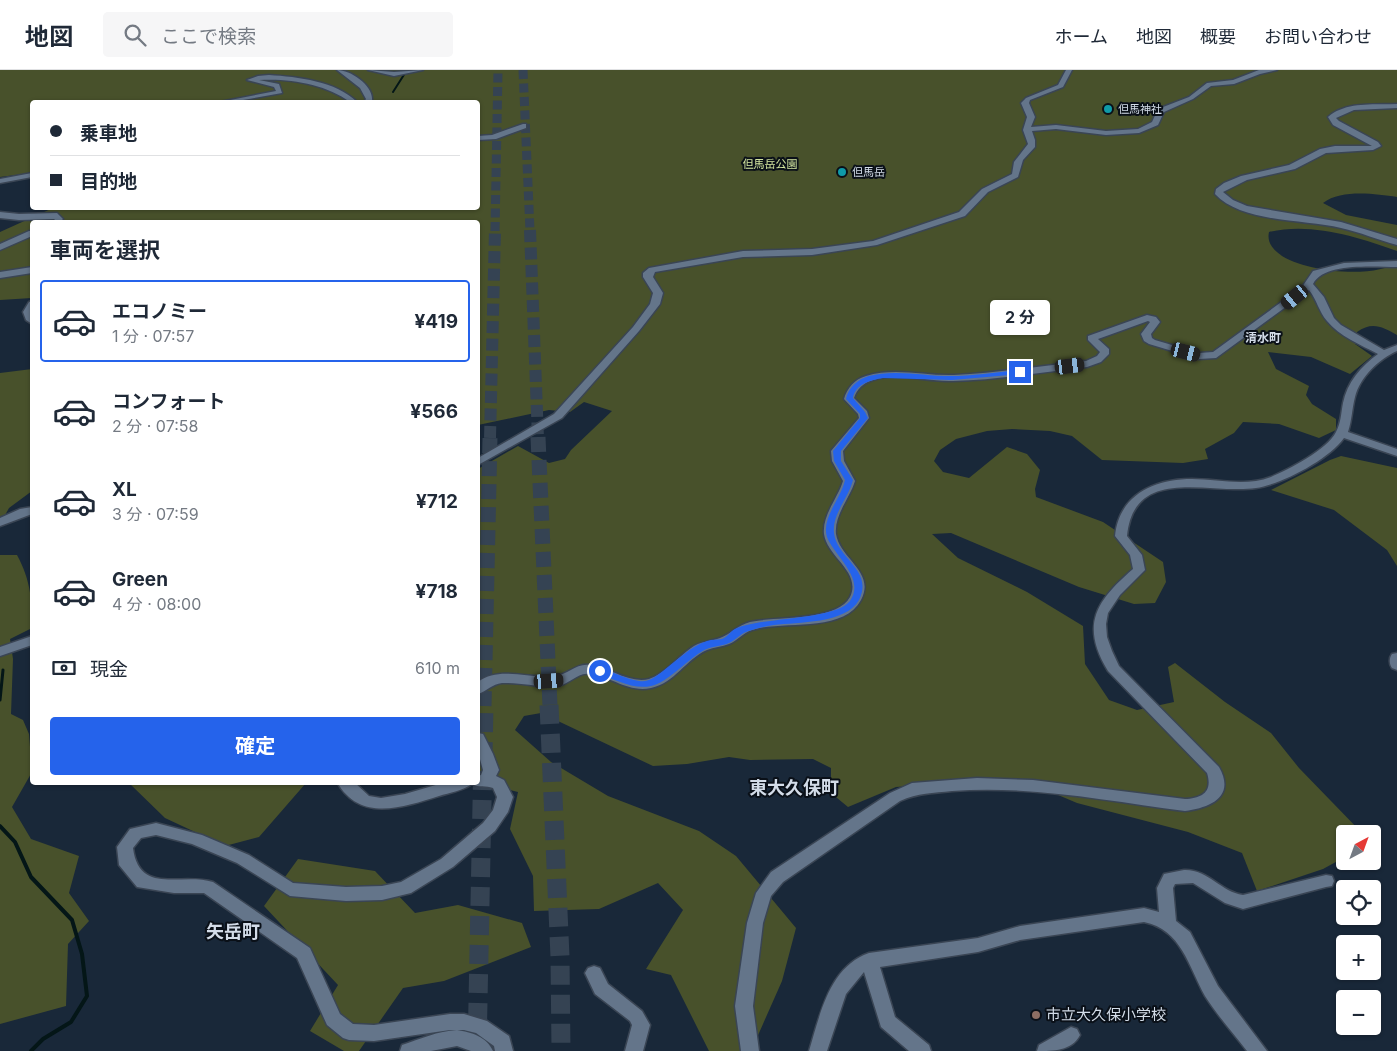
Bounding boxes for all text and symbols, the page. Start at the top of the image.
search box [103,12,453,57]
icon: search [121,21,149,49]
text: 地図 [25,22,73,51]
text: ここで検索 [161,25,256,48]
text: ホーム [1055,26,1108,47]
text: 地図 [1136,26,1172,47]
text: 概要 [1200,26,1236,47]
text: お問い合わせ [1264,26,1372,47]
place label: 但馬神社 [1118,102,1162,116]
marker: 但馬神社 [1102,103,1114,115]
text: 乗車地 [80,122,137,145]
park label: 但馬岳公園 [743,157,798,171]
place label: 但馬岳 [852,165,885,179]
marker: 但馬岳 [836,166,848,178]
text: 目的地 [80,170,137,193]
text: 車両を選択 [50,237,160,263]
car [1278,282,1311,312]
icon: car [52,299,97,344]
text: エコノミー [112,300,207,323]
callout: 2 分 [990,300,1050,334]
text: 2 分 [1005,307,1035,327]
text: ¥419 [415,310,458,333]
text: 1 分 · 07:57 [112,326,194,346]
district label: 清水町 [1245,330,1281,345]
car [1169,341,1202,363]
car [1054,357,1085,375]
route end [1009,361,1031,383]
icon: car [52,389,97,434]
text: コンフォート [112,390,225,413]
text: ¥566 [410,400,458,423]
text: 2 分 · 07:58 [112,416,198,436]
text: XL [112,478,137,501]
icon: car [52,479,97,524]
text: ¥712 [416,490,458,513]
text: 3 分 · 07:59 [112,504,199,524]
text: Green [112,568,168,591]
icon: car [52,569,97,614]
text: ¥718 [416,580,458,603]
text: 4 分 · 08:00 [112,594,201,614]
icon: cash [50,654,78,682]
text: 現金 [90,658,128,681]
text: 610 m [415,658,460,678]
route start [589,660,611,682]
car [533,672,564,690]
button: 確定 [50,717,460,775]
district label: 東大久保町 [749,777,839,798]
north arrow [1336,825,1381,870]
map controls [1336,825,1381,1035]
button: locate [1336,880,1381,925]
district label: 矢岳町 [206,921,260,942]
button: + [1336,935,1381,980]
button: − [1336,990,1381,1035]
place label: 市立大久保小学校 [1046,1005,1166,1024]
marker: 市立大久保小学校 [1030,1009,1042,1021]

